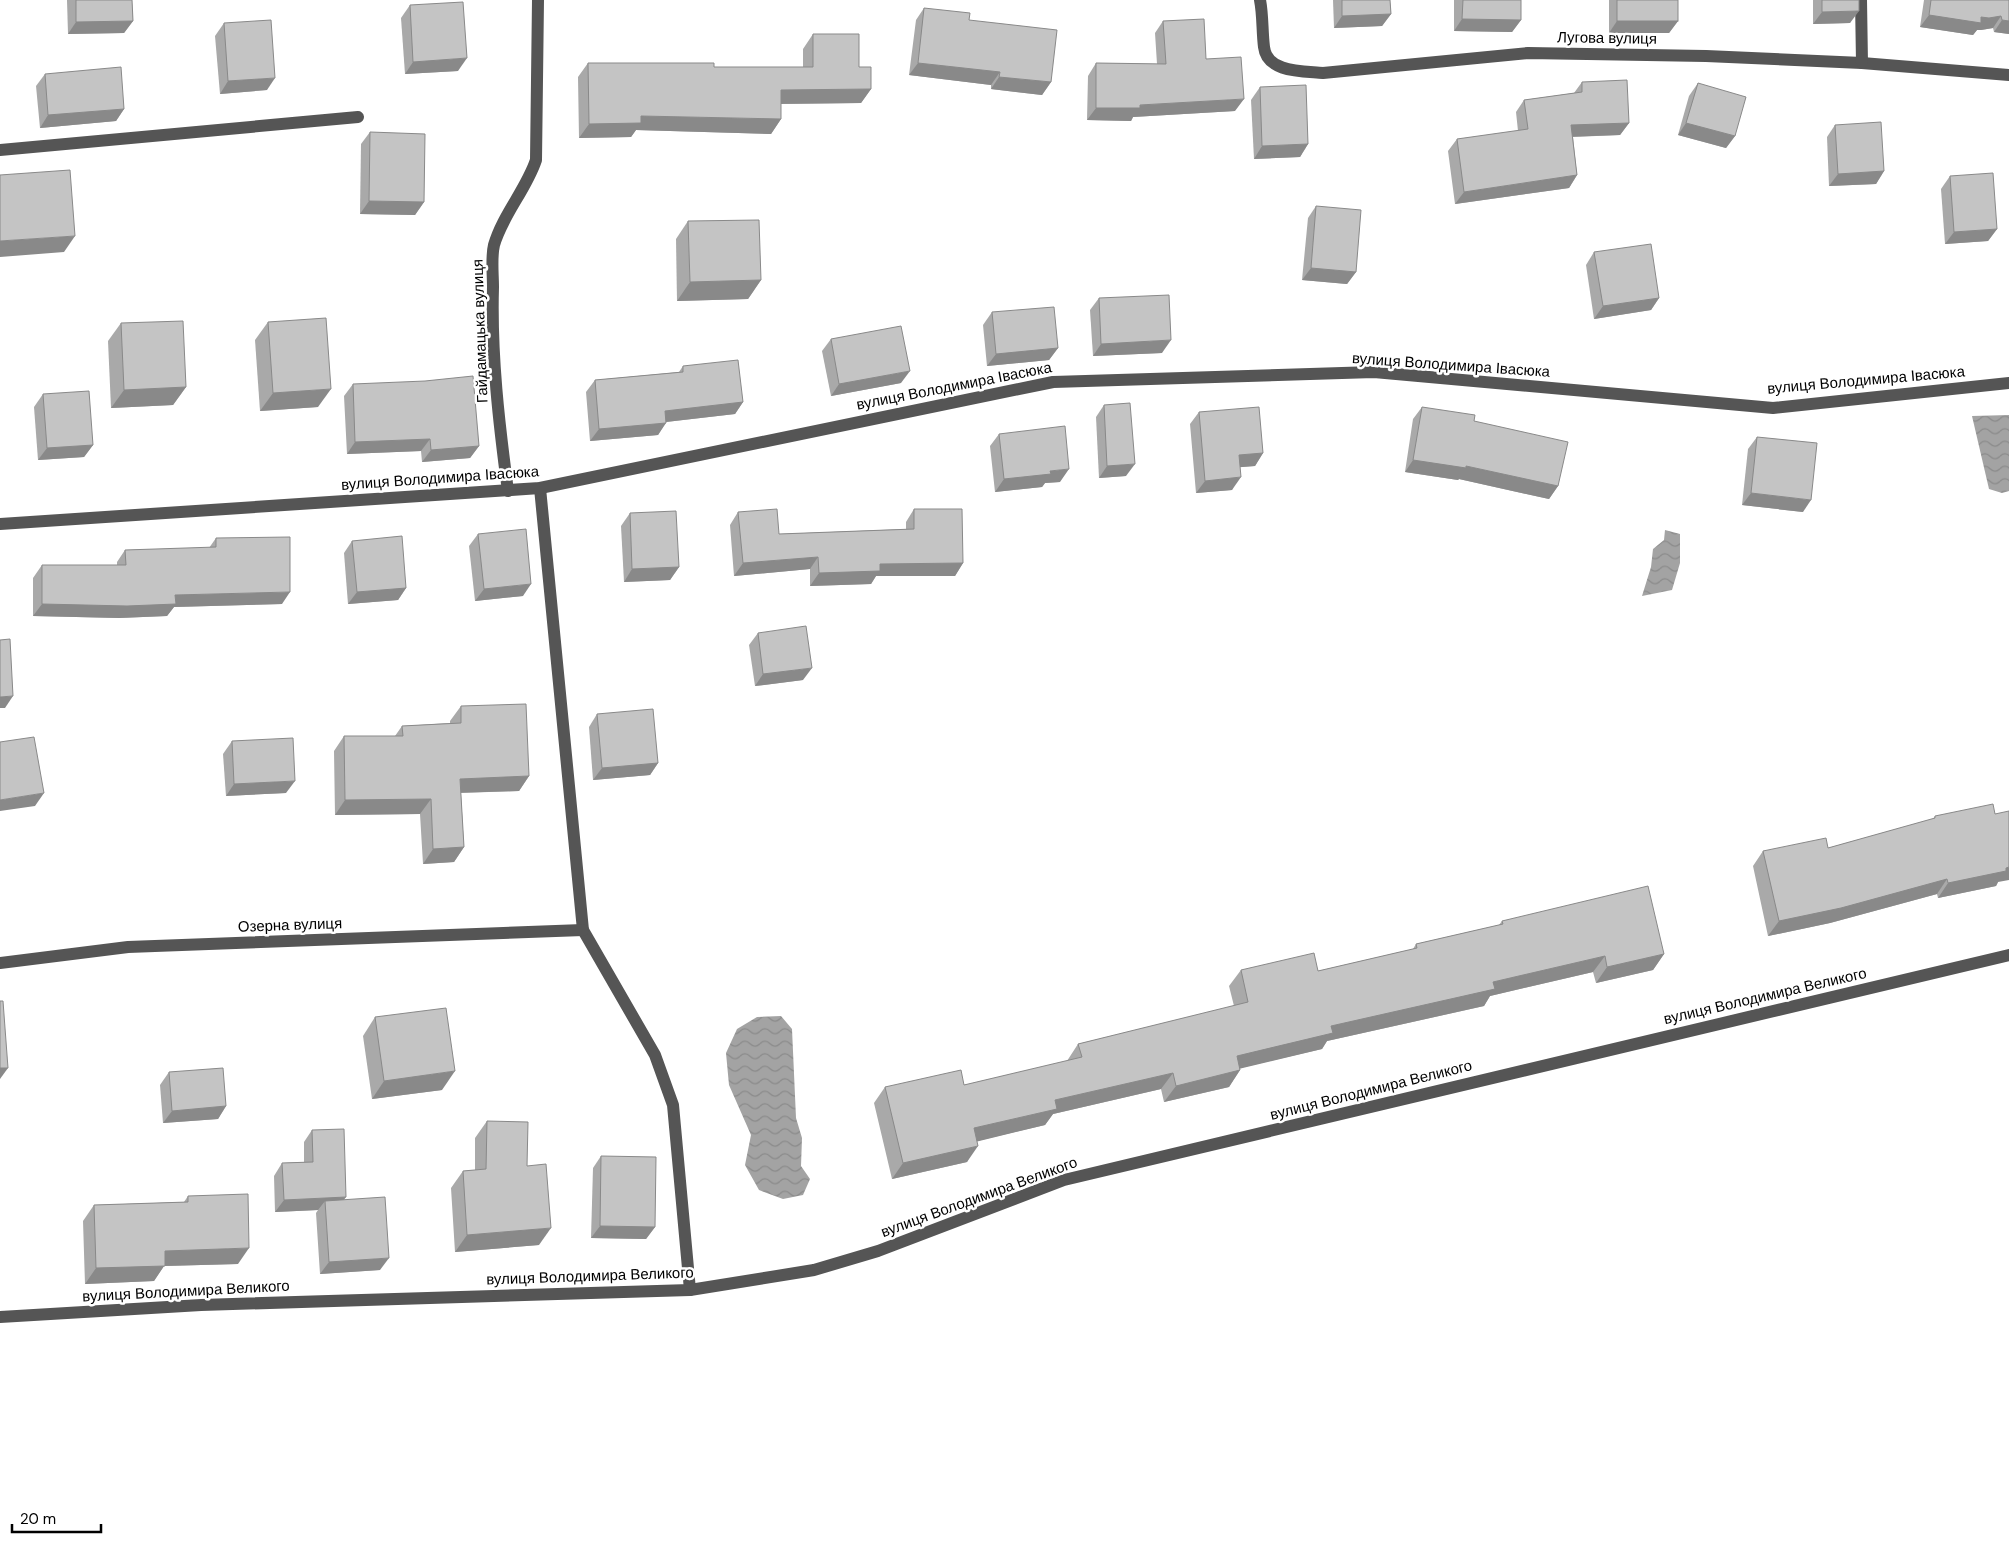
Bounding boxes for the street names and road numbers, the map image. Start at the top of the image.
street label: Лугова вулиця [1557,27,1657,49]
street label: Гайдамацька вулиця [467,259,493,403]
street label: вулиця Володимира Івасюка [1351,348,1551,382]
street label: вулиця Володимира Івасюка [855,357,1054,415]
street label: вулиця Володимира Івасюка [1766,361,1966,399]
street label: вулиця Володимира Івасюка [340,461,540,495]
street label: Озерна вулиця [238,913,342,937]
street label: вулиця Володимира Великого [1662,963,1868,1029]
street label: вулиця Володимира Великого [1268,1055,1474,1125]
street label: вулиця Володимира Великого [878,1152,1080,1242]
street label: вулиця Володимира Великого [486,1262,694,1290]
street label: вулиця Володимира Великого [82,1276,290,1306]

